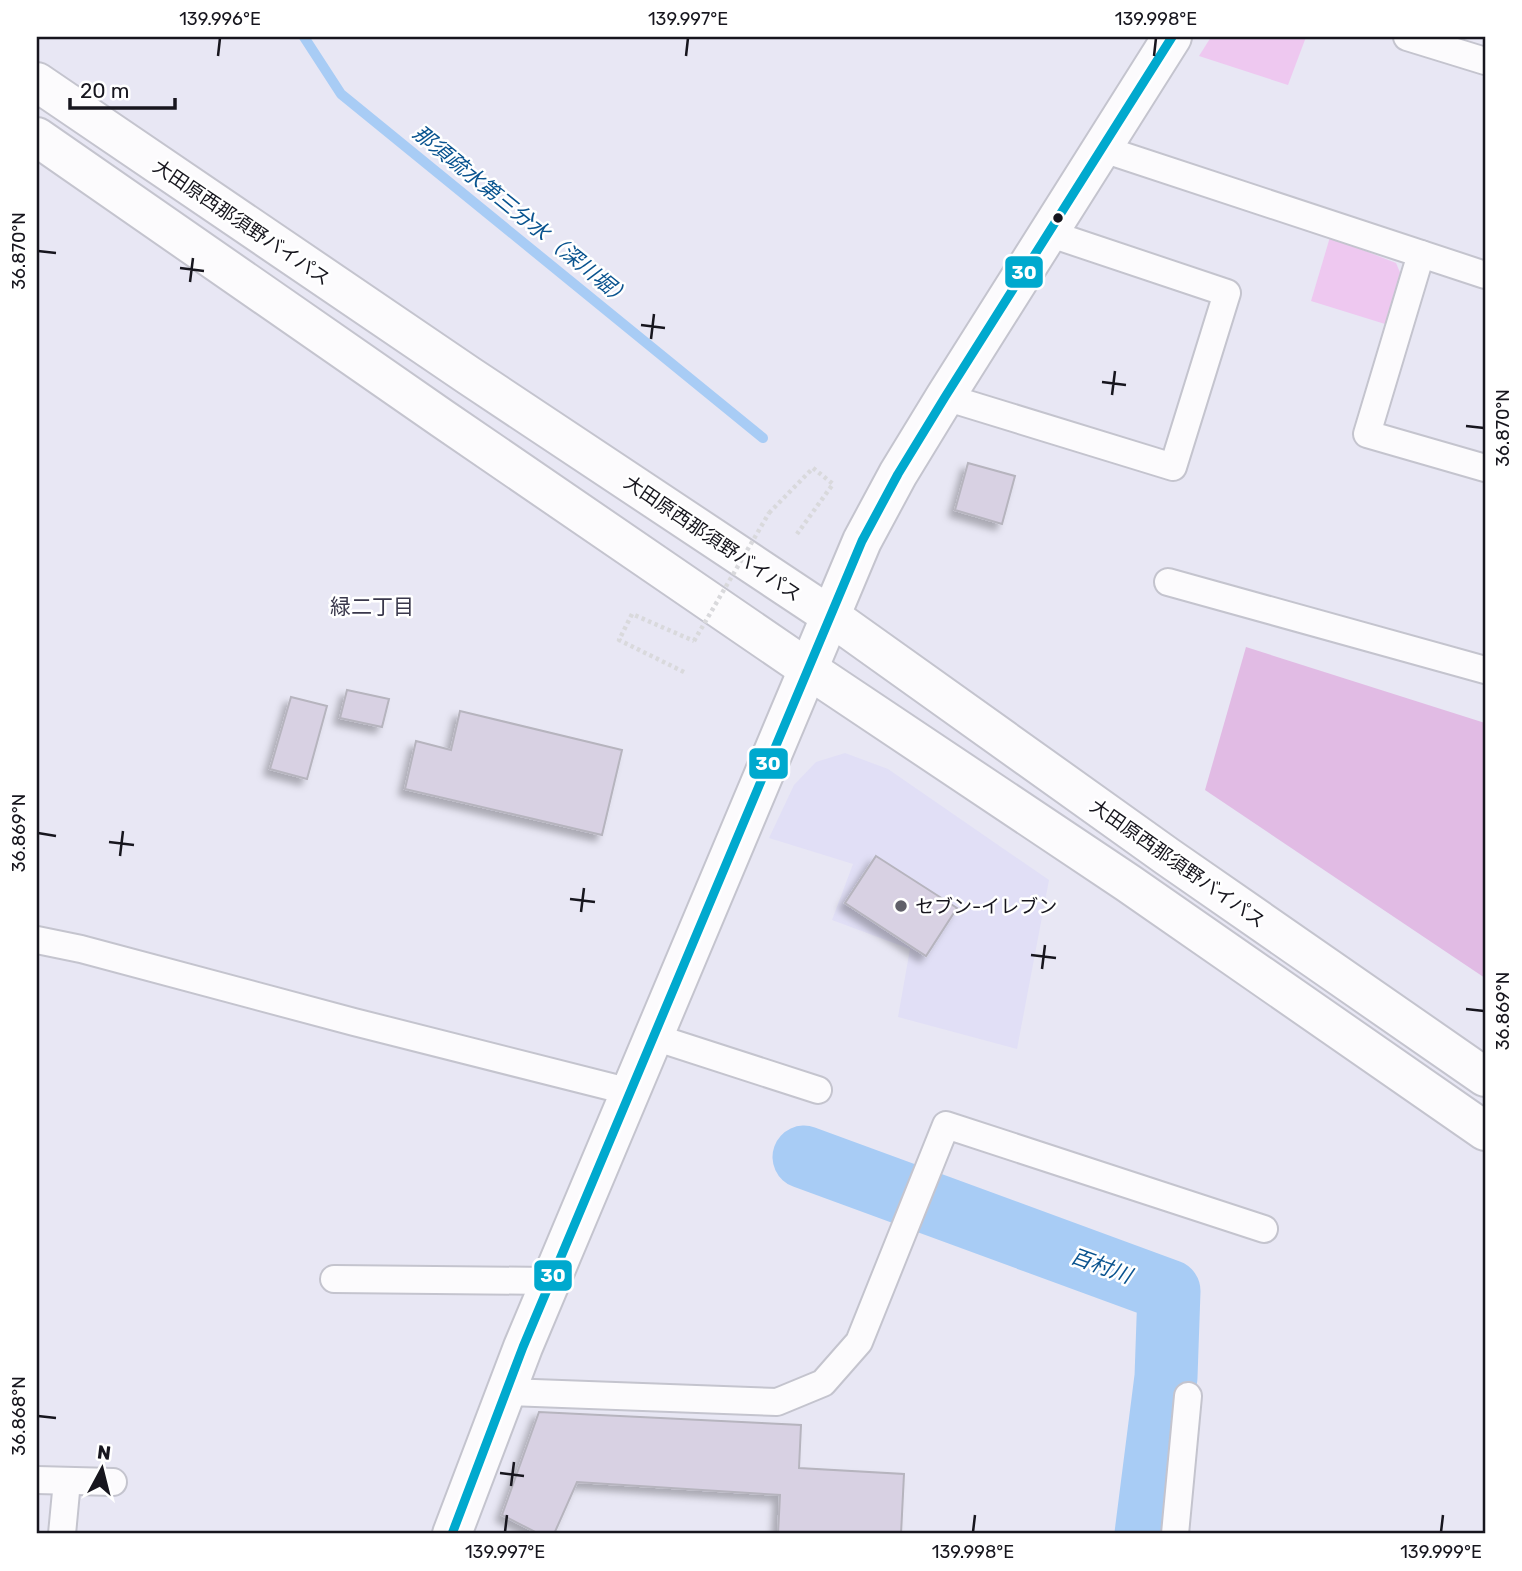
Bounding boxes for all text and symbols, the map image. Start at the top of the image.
text: 139.996°E [179,8,261,30]
text: 139.997°E [648,8,728,30]
text: 139.998°E [1115,8,1197,30]
scale bar [70,66,175,110]
text: 20 m [80,78,129,103]
water label: 那須疏水第三分水（深川堀） [408,120,636,311]
street label: 大田原西那須野バイパス [149,155,335,290]
unlabelled marker [1051,211,1065,225]
text: 36.870°N [8,212,30,290]
line badge: 30 [1004,255,1044,289]
text: 30 [1011,261,1037,284]
text: 36.870°N [1492,389,1514,467]
street label: 大田原西那須野バイパス [620,471,806,606]
district label: 緑二丁目 [330,594,414,619]
line badge: 30 [748,747,789,780]
text: 30 [755,752,781,775]
text: 36.869°N [8,794,30,872]
street label: 大田原西那須野バイパス [1086,794,1270,933]
place label: セブン-イレブン [915,895,1057,918]
marker: セブン-イレブン [893,898,909,914]
text: 36.869°N [1492,972,1514,1050]
water label: 百村川 [1067,1243,1137,1289]
line badge: 30 [533,1259,573,1292]
text: 30 [540,1264,566,1287]
text: 36.868°N [8,1376,30,1456]
north arrow [66,1434,136,1504]
text: N [96,1440,112,1465]
text: 139.997°E [465,1541,545,1563]
text: 139.998°E [932,1541,1014,1563]
text: 139.999°E [1400,1541,1482,1563]

